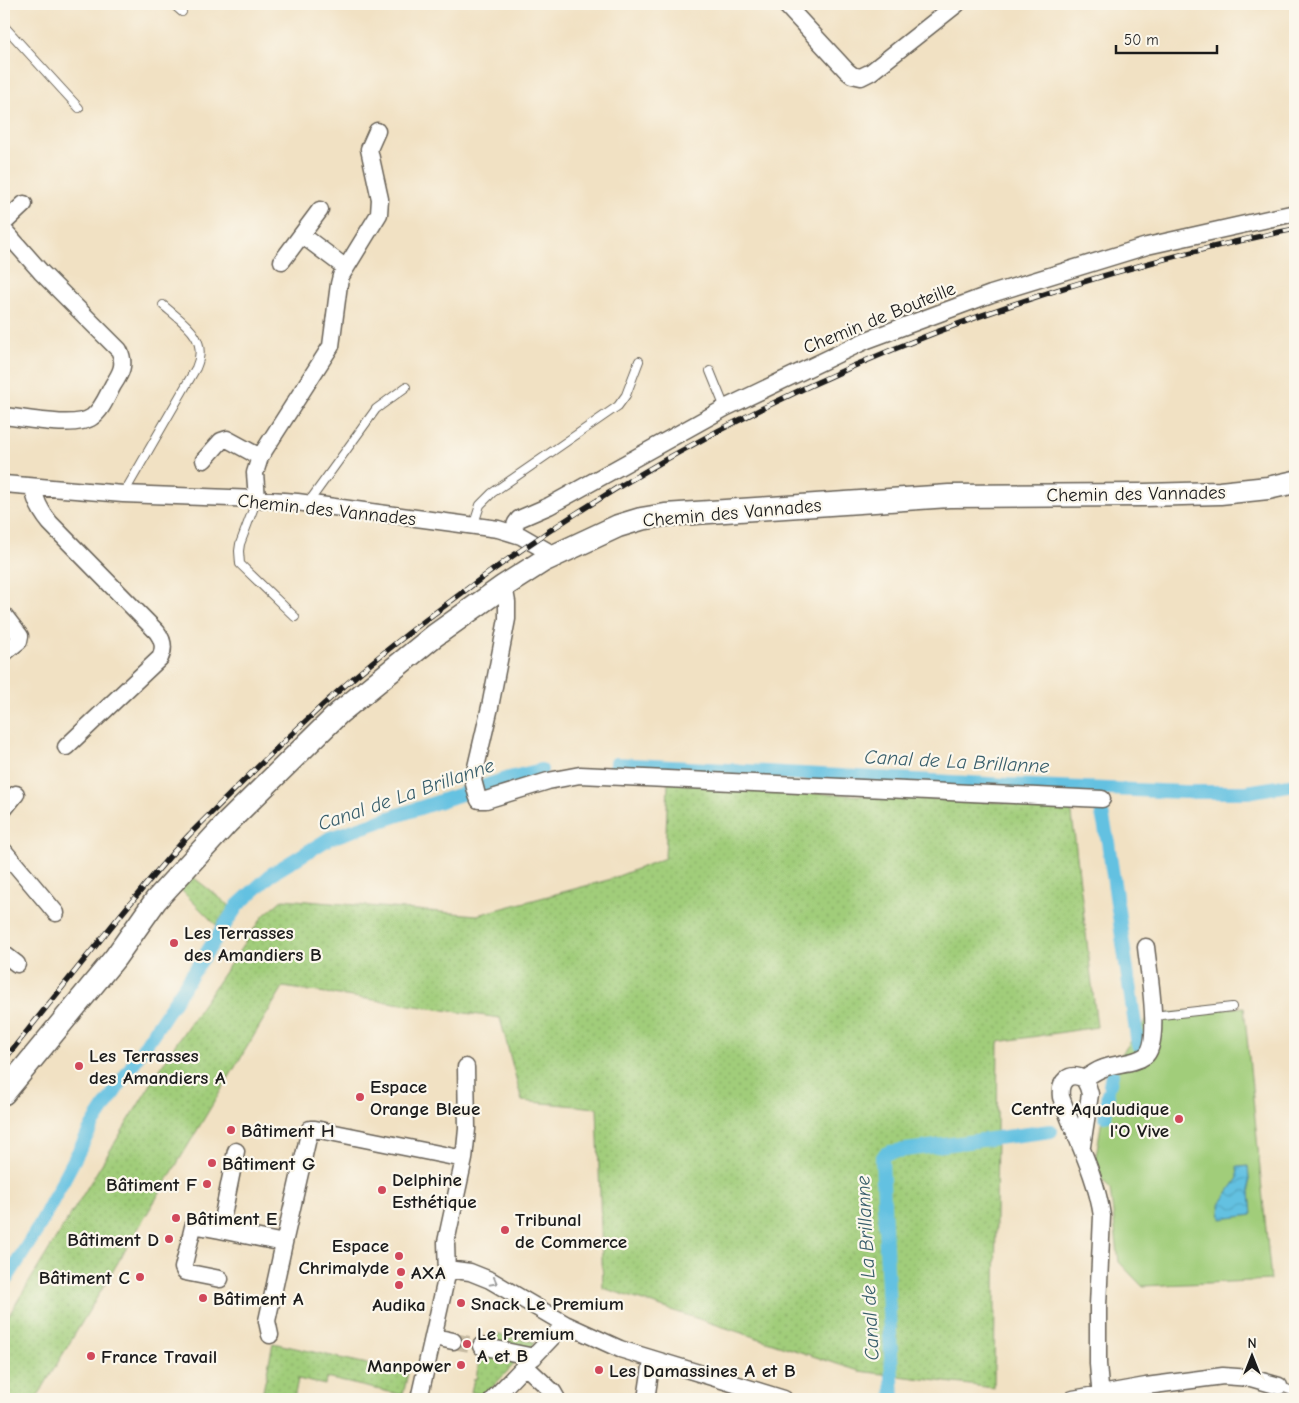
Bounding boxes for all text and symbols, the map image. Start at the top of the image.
scale bar [1116,22,1218,54]
text: 50 m [1124,31,1159,49]
street label: Chemin de Bouteille [800,277,959,359]
street label: Chemin des Vannades [1046,481,1226,507]
street label: Chemin des Vannades [237,490,417,530]
street label: Chemin des Vannades [642,494,822,532]
water label: Canal de La Brillanne [864,745,1050,778]
water label: Canal de La Brillanne [315,753,498,836]
place label: Les Terrasses des Amandiers B [184,922,322,966]
marker: Les Terrasses des Amandiers B [168,937,180,949]
place label: Les Terrasses des Amandiers A [89,1045,226,1089]
marker: Les Terrasses des Amandiers A [73,1060,85,1072]
place label: Espace Orange Bleue [370,1076,480,1120]
marker: Espace Orange Bleue [354,1091,366,1103]
place label: Centre Aqualudique l'O Vive [1011,1098,1169,1142]
marker: Centre Aqualudique l'O Vive [1173,1113,1185,1125]
place label: Bâtiment H [241,1120,334,1142]
marker: Bâtiment H [225,1124,237,1136]
place label: Bâtiment G [222,1153,315,1175]
marker: Bâtiment G [206,1157,218,1169]
place label: Delphine Esthétique [392,1169,477,1213]
place label: Bâtiment F [106,1174,197,1196]
water label: Canal de La Brillanne [851,1175,884,1361]
marker: Bâtiment F [201,1178,213,1190]
marker: Delphine Esthétique [376,1184,388,1196]
place label: Bâtiment E [186,1208,277,1230]
place label: Tribunal de Commerce [515,1209,627,1253]
marker: Bâtiment E [170,1212,182,1224]
marker: Tribunal de Commerce [499,1224,511,1236]
place label: Bâtiment D [67,1229,159,1251]
marker: Bâtiment D [163,1233,175,1245]
place label: Espace Chrimalyde [298,1235,389,1279]
marker: Espace Chrimalyde [393,1250,405,1262]
place label: AXA [411,1262,446,1284]
marker: AXA [395,1266,407,1278]
place label: Bâtiment C [39,1267,131,1289]
marker: Bâtiment C [134,1271,146,1283]
one-way arrow [488,1276,497,1286]
marker: Audika [393,1279,405,1291]
place label: Bâtiment A [213,1288,304,1310]
marker: Bâtiment A [197,1292,209,1304]
place label: Snack Le Premium [471,1293,624,1315]
place label: Audika [372,1294,426,1316]
marker: Snack Le Premium [455,1297,467,1309]
place label: Le Premium A et B [477,1323,574,1367]
north arrow [1226,1330,1276,1380]
text: N [1247,1335,1257,1352]
marker: Le Premium A et B [461,1338,473,1350]
place label: France Travail [101,1346,217,1368]
marker: France Travail [85,1350,97,1362]
place label: Manpower [367,1355,451,1377]
marker: Manpower [455,1359,467,1371]
place label: Les Damassines A et B [609,1360,796,1382]
marker: Les Damassines A et B [593,1364,605,1376]

